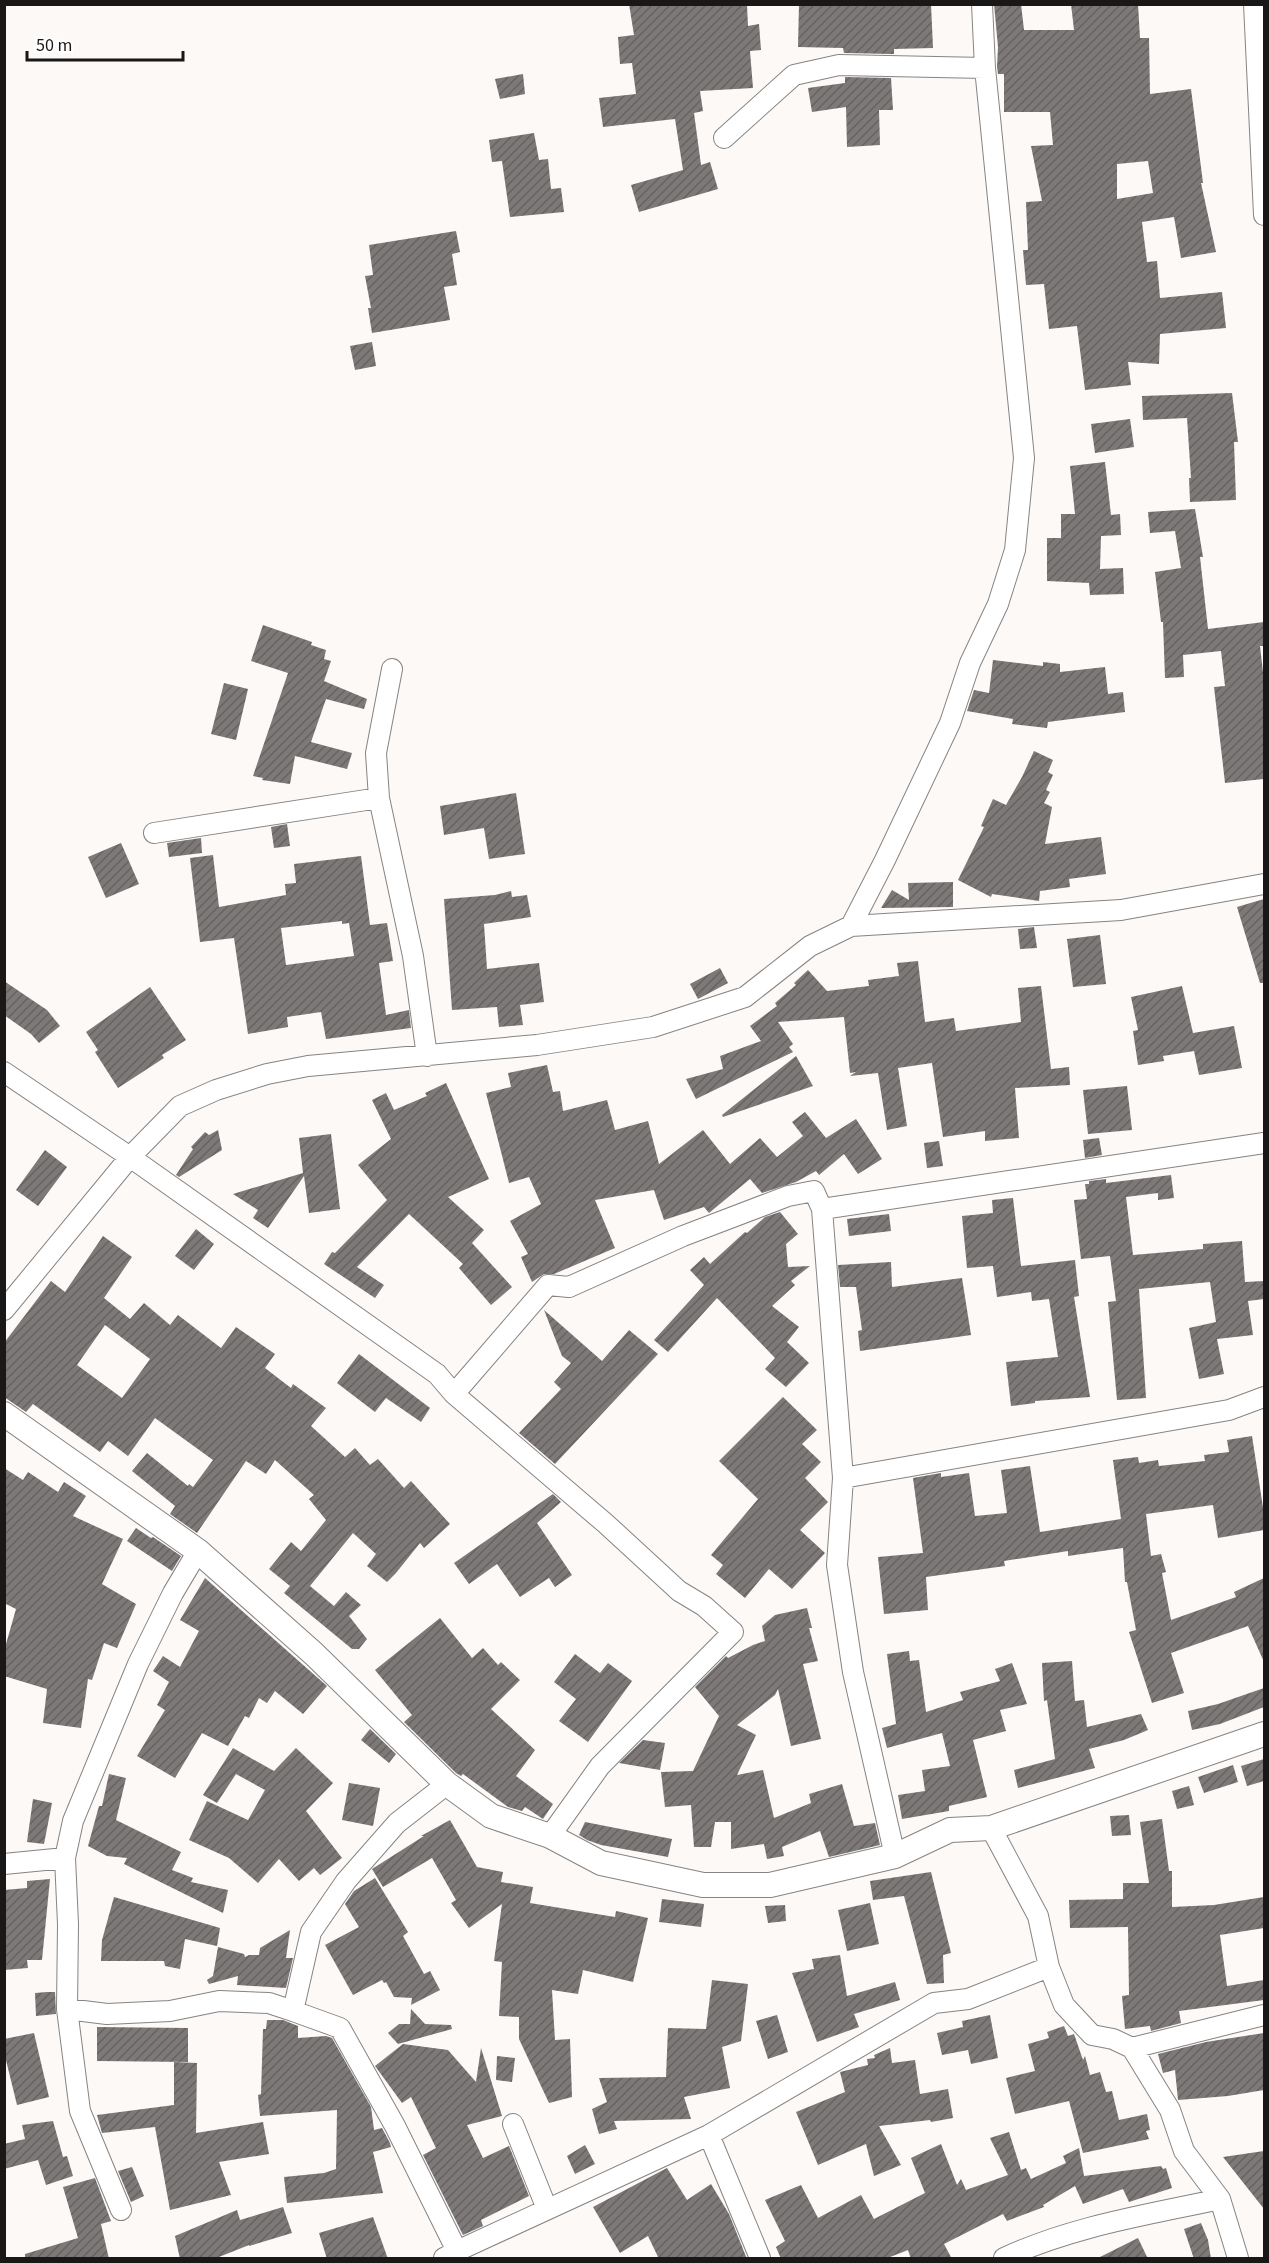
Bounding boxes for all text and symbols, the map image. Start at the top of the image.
scale bar [27,24,183,62]
text: 50 m [36,33,72,58]

